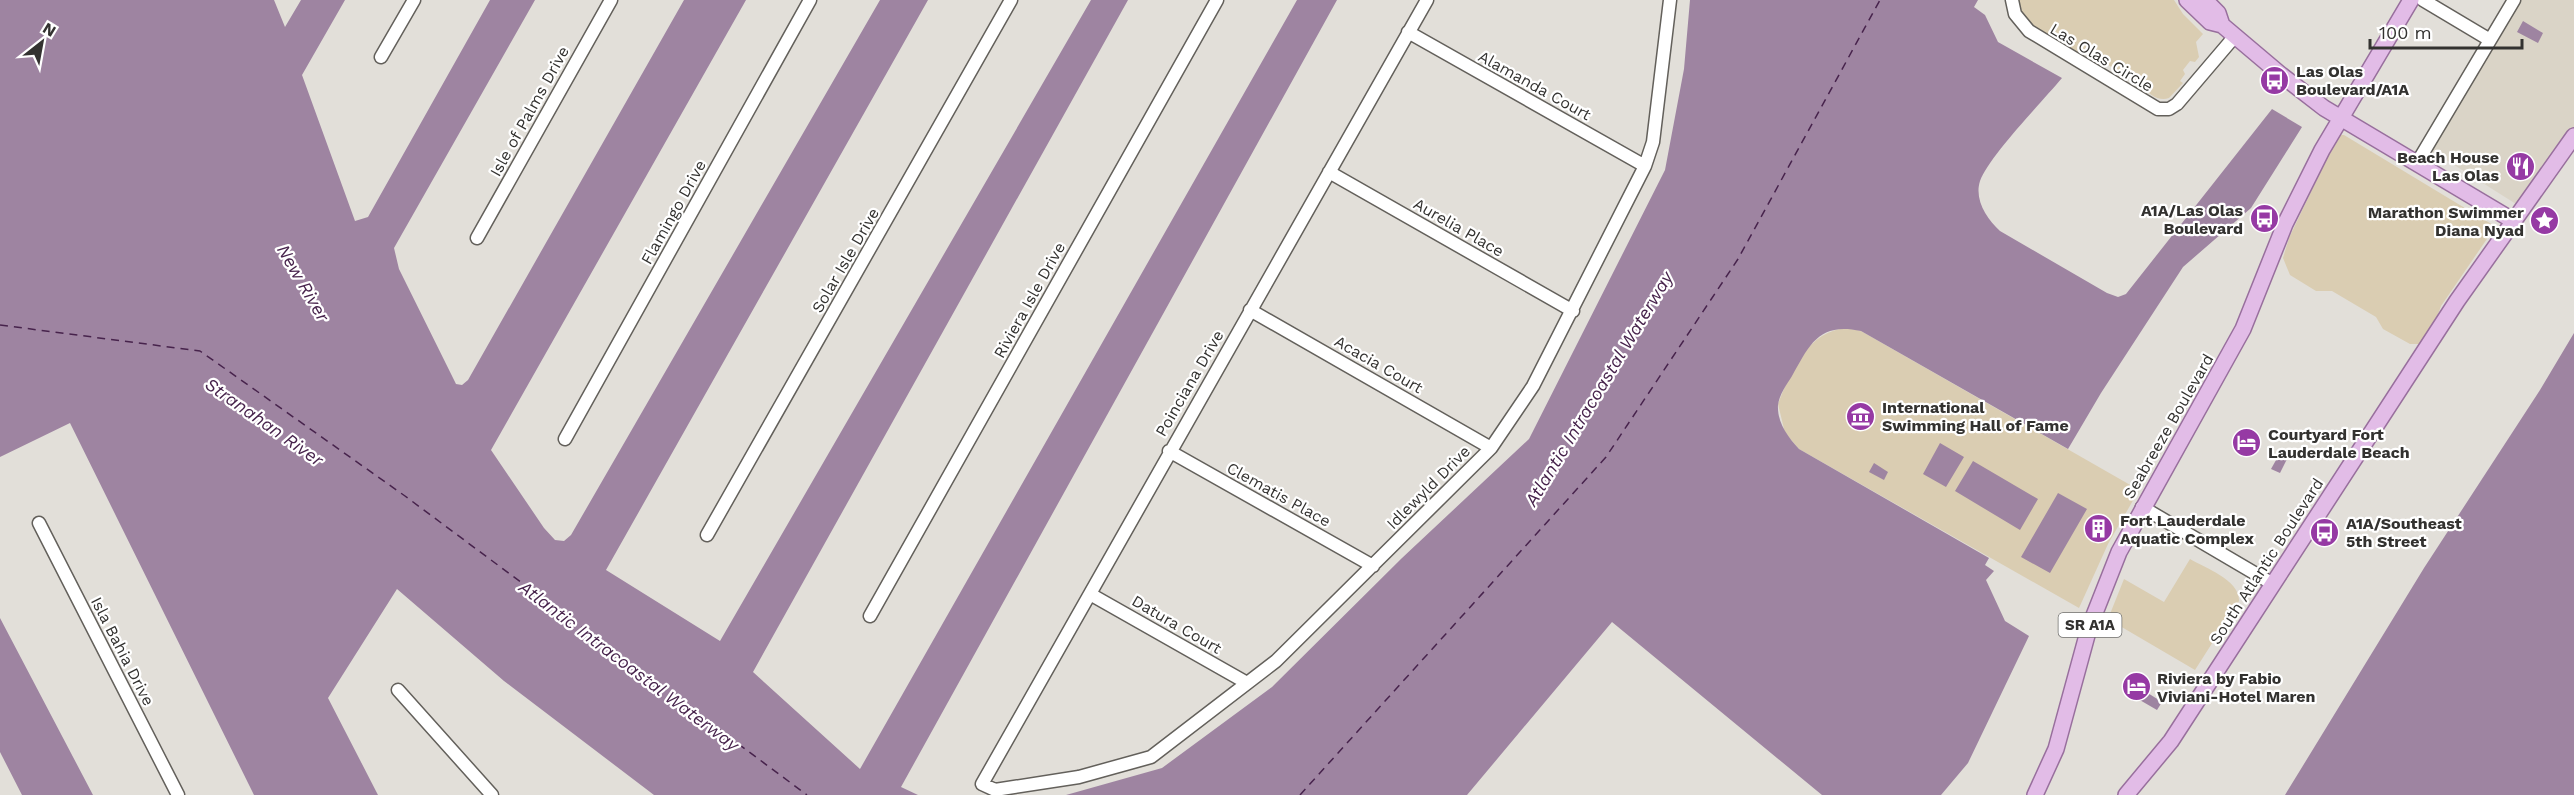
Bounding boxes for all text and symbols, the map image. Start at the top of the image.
north arrow [12,12,72,72]
scale bar [2370,12,2522,50]
text: N [39,18,59,41]
street label: Las Olas Circle [2047,19,2157,96]
text: 100 m [2379,22,2432,43]
street label: Isle of Palms Drive [486,43,573,180]
street label: Alamanda Court [1475,47,1595,124]
place label: Las Olas Boulevard/A1A [2296,62,2409,99]
bus stop icon: Las Olas Boulevard/A1A [2259,64,2291,96]
place label: Beach House Las Olas [2397,148,2499,185]
restaurant icon: Beach House Las Olas [2504,150,2536,182]
street label: Flamingo Drive [637,157,710,268]
street label: Aurelia Place [1410,194,1507,261]
place label: A1A/Las Olas Boulevard [2141,201,2243,238]
bus stop icon: A1A/Las Olas Boulevard [2248,203,2280,235]
place label: Marathon Swimmer Diana Nyad [2368,203,2524,240]
street label: Solar Isle Drive [808,204,883,316]
place icon: Marathon Swimmer Diana Nyad [2529,205,2561,237]
street label: Riviera Isle Drive [990,239,1069,361]
water label: New River [273,241,334,326]
water label: Atlantic Intracoastal Waterway [1520,266,1678,511]
street label: Poinciana Drive [1151,327,1228,440]
street label: Acacia Court [1331,331,1427,398]
street label: Seabreeze Boulevard [2119,351,2218,502]
water label: Stranahan River [201,373,328,471]
place label: International Swimming Hall of Fame [1882,398,2069,435]
museum icon: International Swimming Hall of Fame [1845,400,1877,432]
place label: Courtyard Fort Lauderdale Beach [2268,425,2410,462]
hotel icon: Courtyard Fort Lauderdale Beach [2231,427,2263,459]
street label: Idlewyld Drive [1383,442,1474,533]
street label: Clematis Place [1223,458,1334,531]
street label: South Atlantic Boulevard [2206,475,2327,648]
place label: Fort Lauderdale Aquatic Complex [2120,511,2254,548]
building icon: Fort Lauderdale Aquatic Complex [2083,513,2115,545]
place label: A1A/Southeast 5th Street [2346,514,2462,551]
bus stop icon: A1A/Southeast 5th Street [2309,516,2341,548]
water label: Atlantic Intracoastal Waterway [515,576,745,756]
street label: Datura Court [1128,591,1225,658]
street label: Isla Bahia Drive [87,594,158,709]
road number: SR A1A [2058,613,2122,637]
place label: Riviera by Fabio Viviani-Hotel Maren [2157,669,2315,706]
hotel icon: Riviera by Fabio Viviani-Hotel Maren [2120,671,2152,703]

